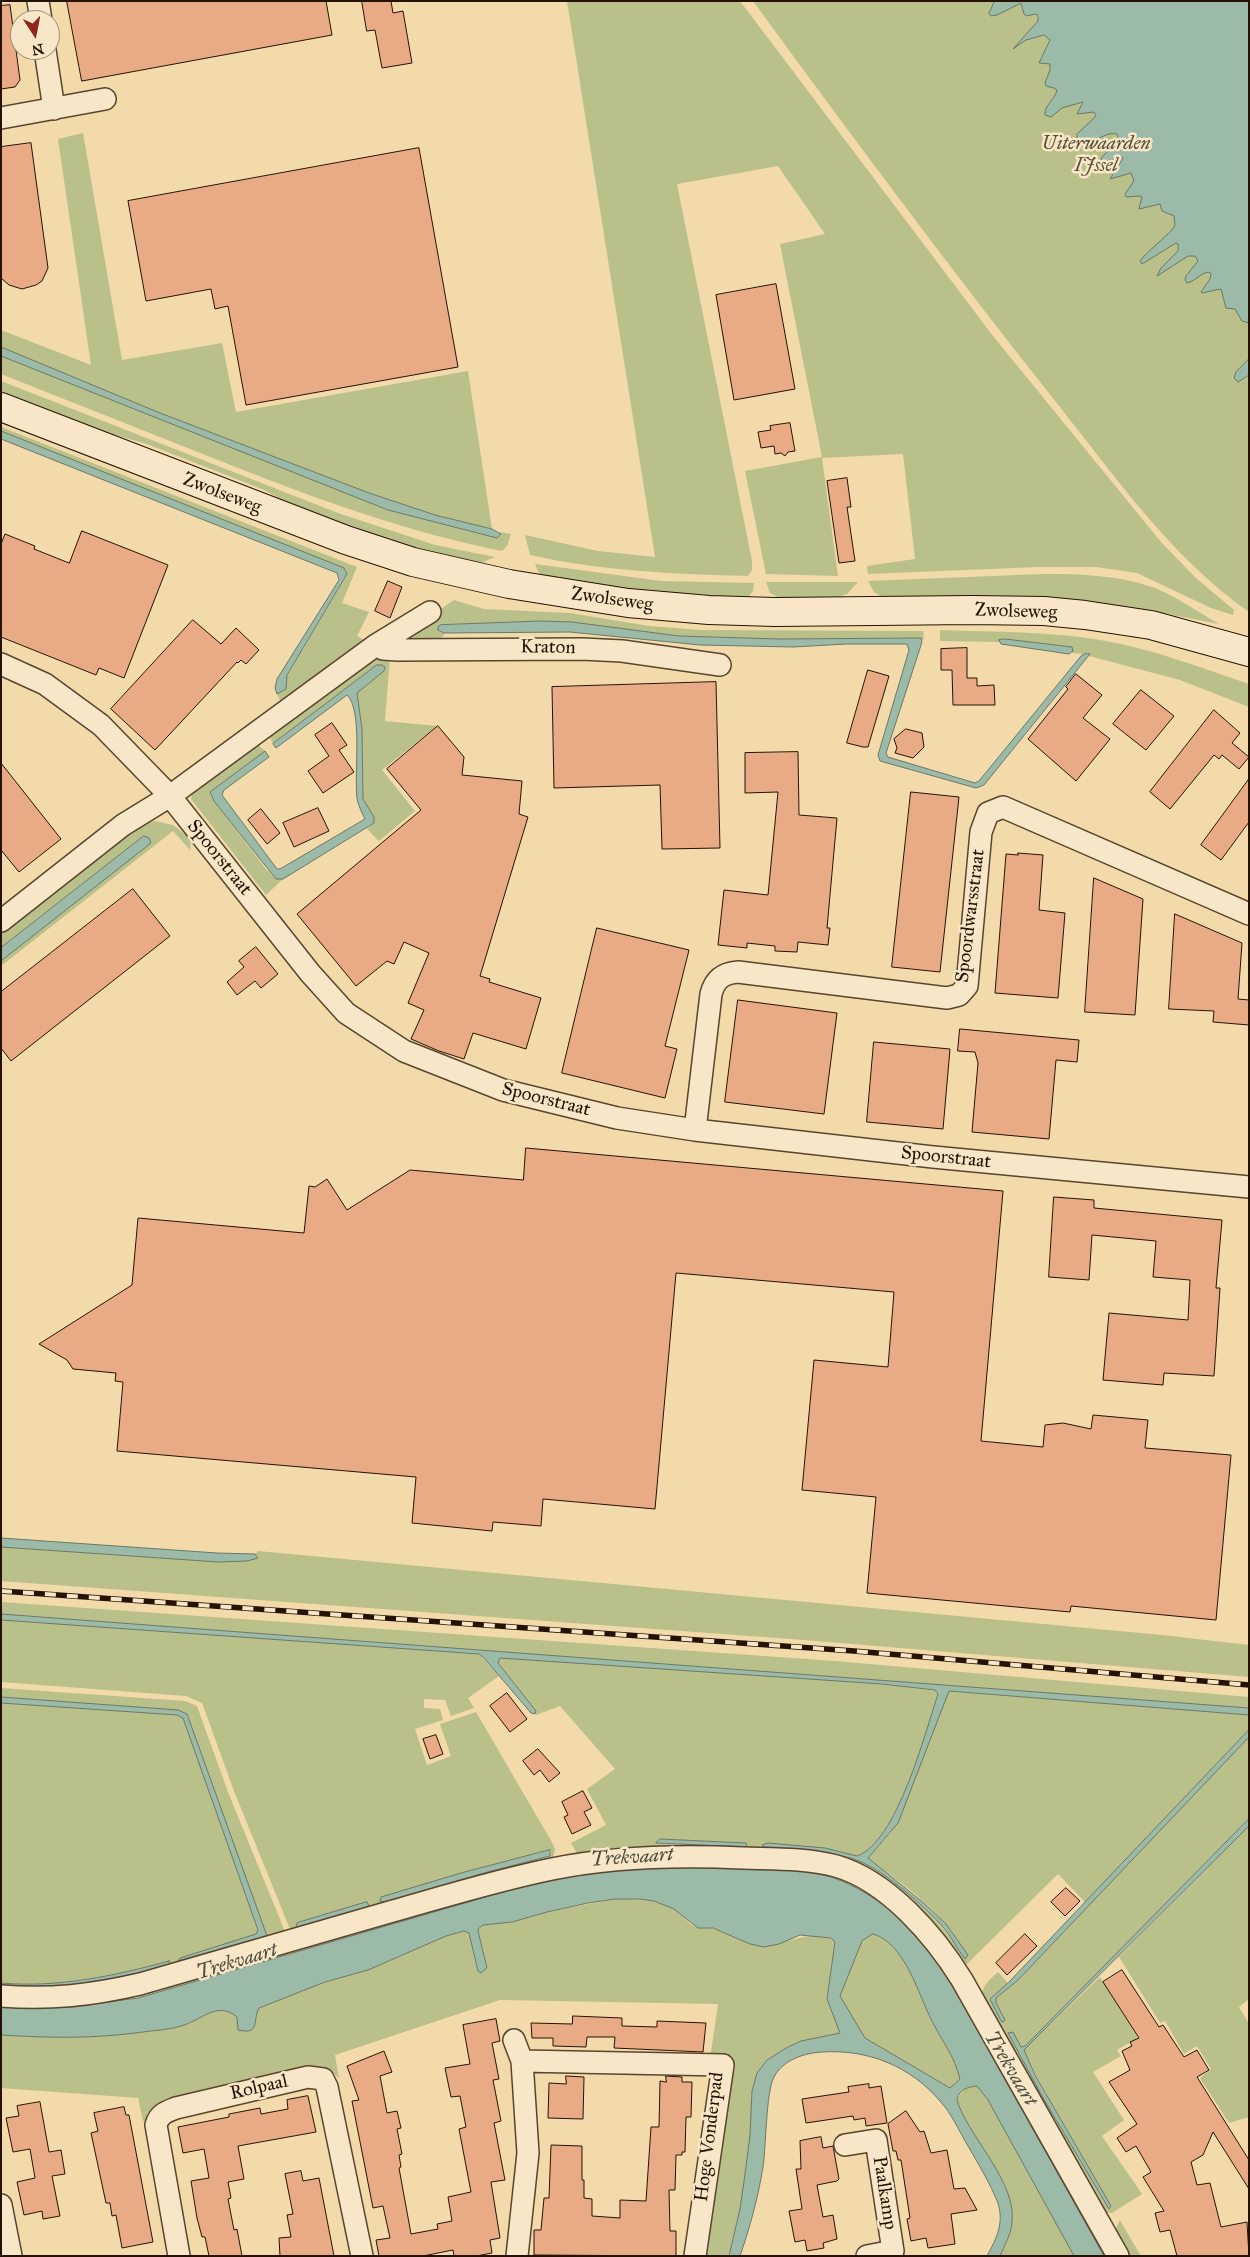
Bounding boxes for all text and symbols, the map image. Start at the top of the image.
north arrow [10,10,60,60]
text: N [30,40,45,59]
park label: Uiterwaarden IJssel [1042,133,1150,177]
street label: Zwolseweg [179,469,265,519]
street label: Zwolseweg [570,583,654,617]
street label: Zwolseweg [974,599,1058,625]
street label: Kraton [520,636,576,660]
street label: Spoorstraat [182,816,256,900]
street label: Spoordwarsstraat [951,848,991,984]
street label: Spoorstraat [499,1078,593,1122]
street label: Spoorstraat [900,1142,992,1174]
water label: Trekvaart [590,1843,674,1873]
water label: Trekvaart [194,1938,280,1986]
water label: Trekvaart [978,2027,1042,2111]
street label: Rolpaal [228,2070,290,2106]
street label: Hoge Vonderpad [691,2071,729,2203]
street label: Paalkamp [867,2155,901,2231]

